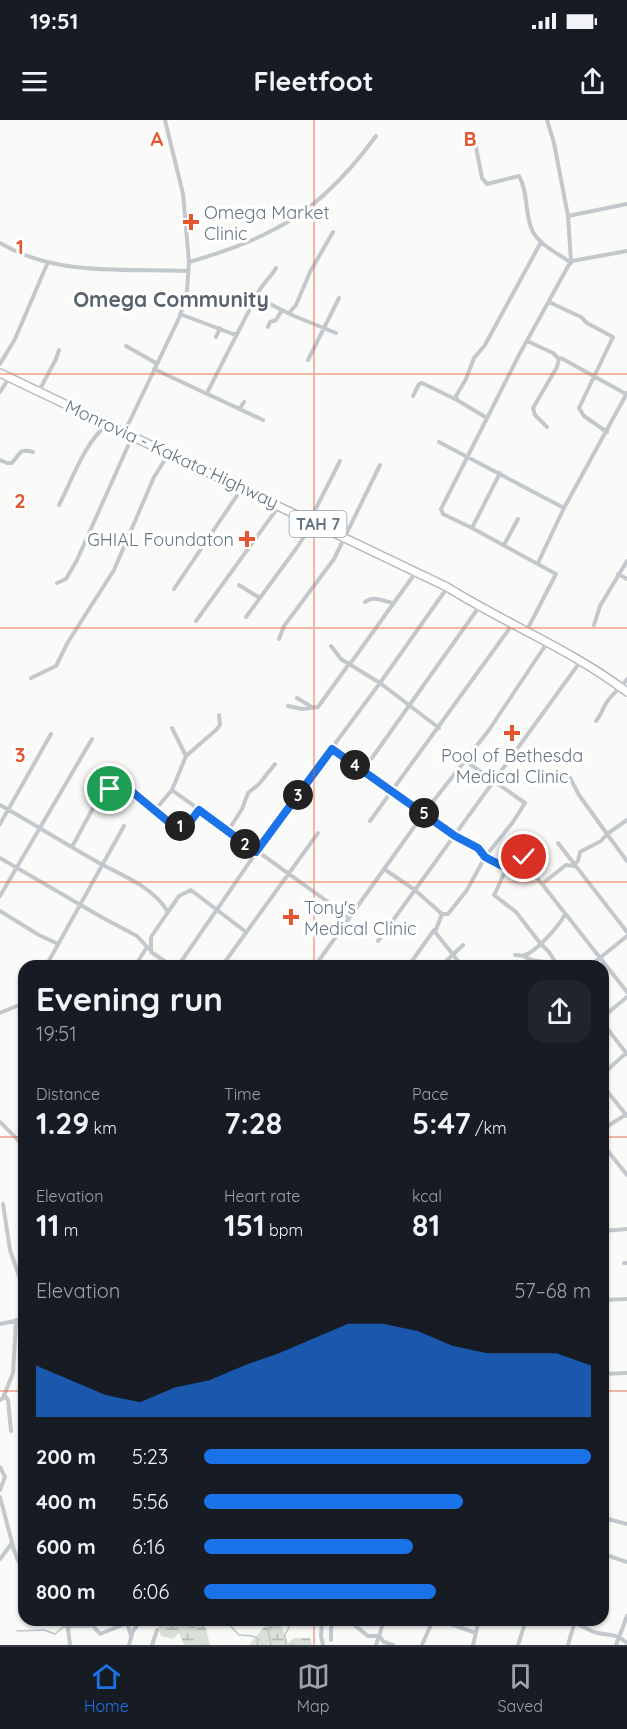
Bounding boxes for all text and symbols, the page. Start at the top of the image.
text: 19:51 [30,7,78,35]
text: Fleetfoot [253,64,374,98]
icon: menu [18,65,51,98]
icon: share [576,65,609,98]
text: A [151,126,164,151]
text: B [463,126,477,151]
place label: Omega Market Clinic [204,201,329,245]
marker: Omega Market Clinic [182,213,200,231]
text: 1 [16,234,24,259]
district label: Omega Community [73,286,269,312]
street label: Monrovia - Kakata Highway [62,394,282,514]
text: 2 [14,488,26,513]
road number: TAH 7 [290,511,346,537]
place label: GHIAL Foundaton [87,528,234,551]
marker: GHIAL Foundaton [238,530,256,548]
marker: Pool of Bethesda Medical Clinic [503,724,521,742]
text: 3 [15,742,25,767]
place label: Pool of Bethesda Medical Clinic [441,744,583,788]
pin: 4 [340,750,370,780]
text: 4 [350,755,360,775]
pin [84,763,135,814]
icon: arrive [93,772,126,805]
pin: 3 [283,780,313,810]
text: 3 [294,785,302,805]
pin: 5 [409,798,439,828]
text: 5 [419,803,429,823]
pin: 1 [165,811,195,841]
text: 1 [177,816,183,836]
pin: 2 [230,829,260,859]
pin [498,831,549,882]
text: 2 [240,834,250,854]
icon: check [507,840,540,873]
place label: Tony's Medical Clinic [304,896,416,940]
marker: Tony's Medical Clinic [282,908,300,926]
text: Evening run [36,978,223,1019]
button: share [528,980,591,1043]
text: 19:51 [36,1021,77,1046]
text: Distance [36,1084,100,1104]
text: Time [224,1084,261,1104]
text: Pace [412,1084,448,1104]
text: 1.29 [36,1104,89,1142]
text: 7:28 [224,1104,282,1142]
text: 5:47 [412,1104,471,1142]
text: km [89,1118,117,1138]
text: /km [471,1118,507,1138]
text: Elevation [36,1186,103,1206]
text: Heart rate [224,1186,300,1206]
text: kcal [412,1186,442,1206]
text: 11 [36,1206,59,1244]
text: 151 [224,1206,265,1244]
text: 81 [412,1206,440,1244]
text: m [59,1220,78,1240]
text: bpm [265,1220,303,1240]
text: Elevation [36,1278,120,1303]
text: 57–68 m [514,1278,591,1303]
text: 200 m [36,1444,96,1469]
text: 5:23 [132,1444,168,1469]
text: 400 m [36,1489,96,1514]
text: 5:56 [132,1489,168,1514]
text: 600 m [36,1534,96,1559]
text: 6:16 [132,1534,165,1559]
text: 800 m [36,1579,96,1604]
text: 6:06 [132,1579,169,1604]
tab: Home [84,1660,129,1716]
tab: Map [297,1660,330,1716]
tab: Saved [497,1660,543,1716]

